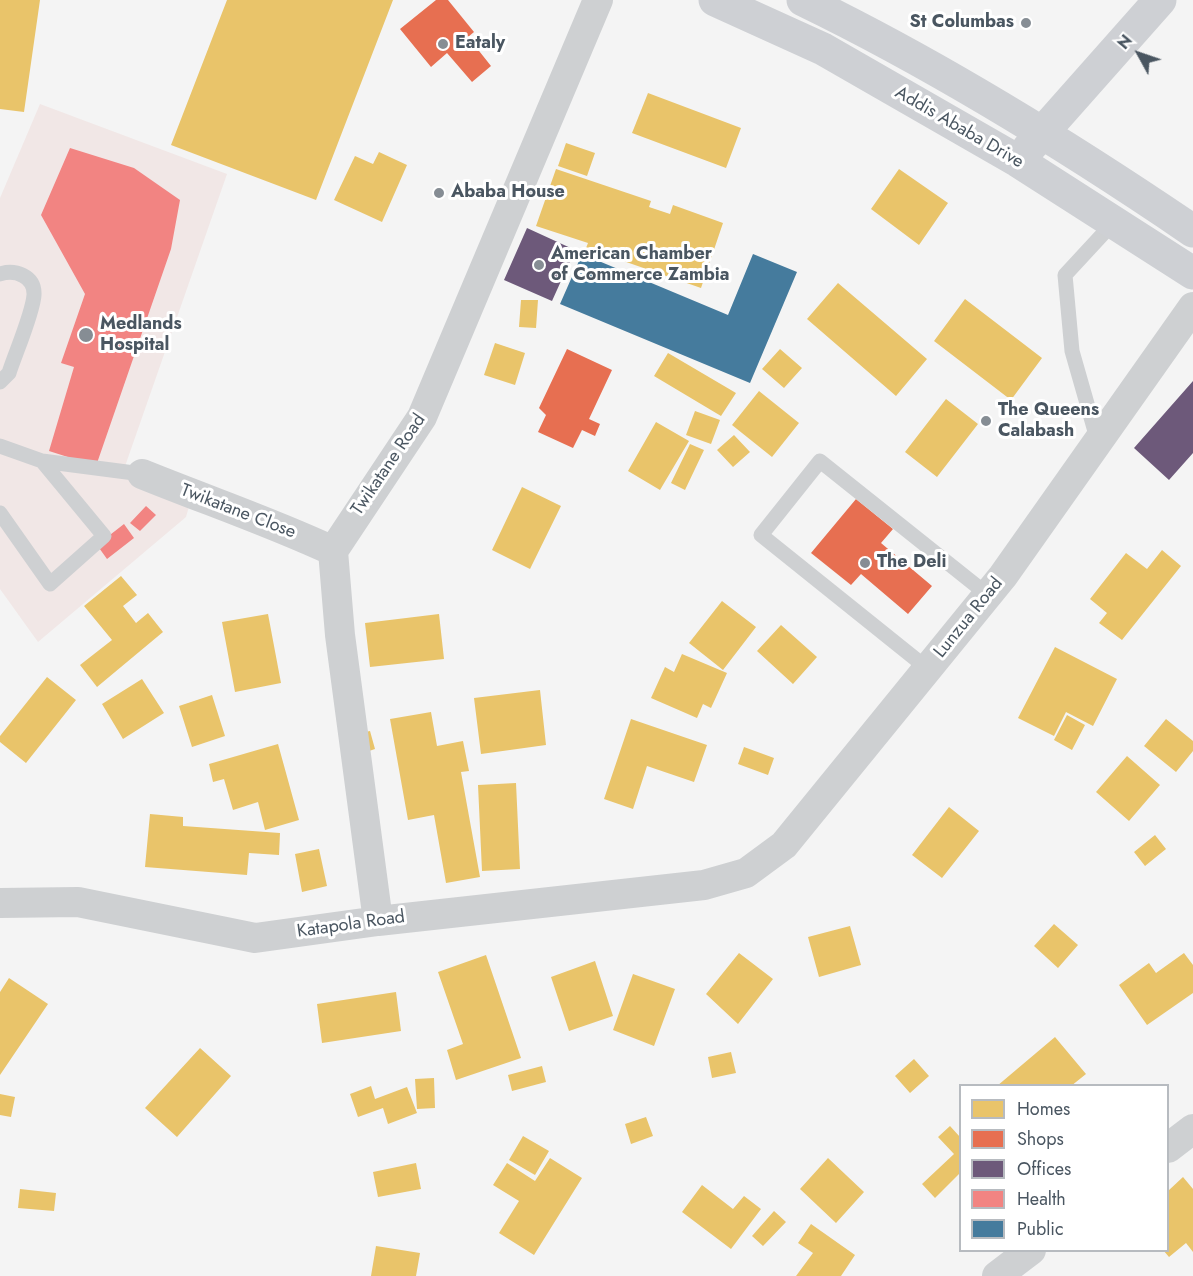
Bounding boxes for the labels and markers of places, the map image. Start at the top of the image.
place label: St Columbas [909,12,1014,34]
marker: St Columbas [1019,16,1033,30]
place label: Eataly [455,33,505,55]
marker: Eataly [436,37,450,51]
place label: Ababa House [451,182,565,204]
marker: Ababa House [432,186,446,200]
place label: American Chamber of Commerce Zambia [551,244,729,286]
marker: American Chamber of Commerce Zambia [532,258,546,272]
place label: Medlands Hospital [100,314,182,356]
marker: Medlands Hospital [77,326,95,344]
place label: The Queens Calabash [998,400,1099,442]
marker: The Queens Calabash [979,414,993,428]
place label: The Deli [877,552,946,574]
marker: The Deli [858,556,872,570]

